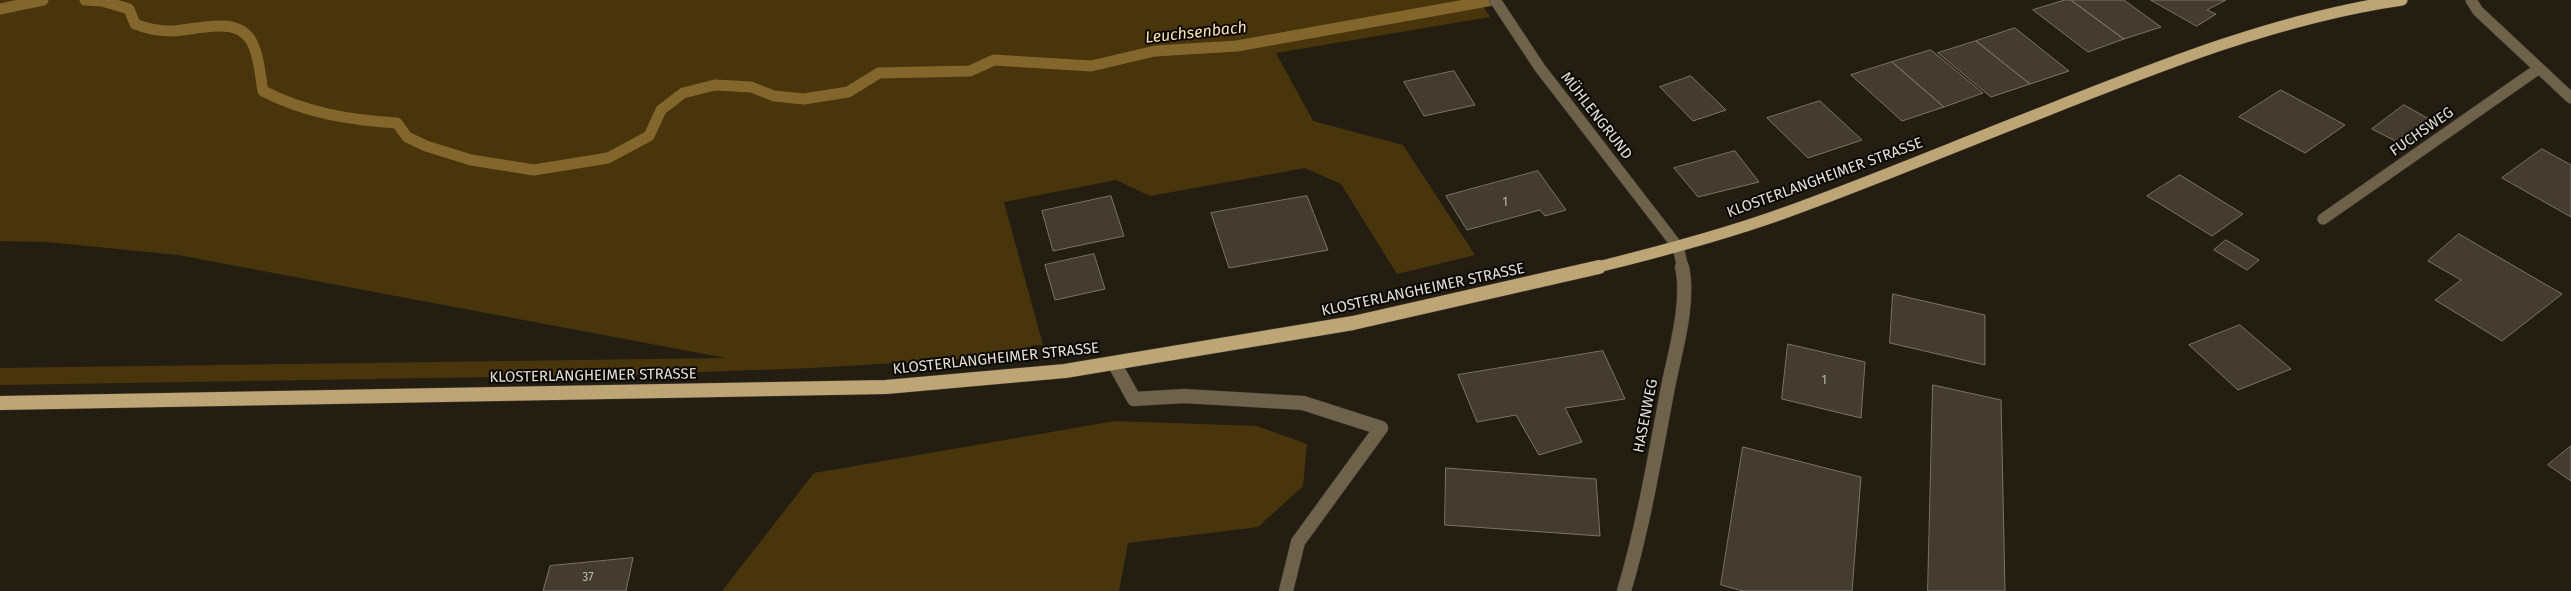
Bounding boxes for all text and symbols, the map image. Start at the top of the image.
water label: Leuchsenbach [1144,18,1248,48]
street label: MÜHLENGRUND [1556,69,1636,163]
street label: FUCHSWEG [2387,104,2457,160]
street label: KLOSTERLANGHEIMER STRASSE [1725,134,1925,222]
house number: 1 [1502,196,1508,210]
street label: KLOSTERLANGHEIMER STRASSE [1320,260,1526,320]
street label: KLOSTERLANGHEIMER STRASSE [892,339,1100,379]
street label: KLOSTERLANGHEIMER STRASSE [489,365,697,387]
house number: 1 [1821,374,1827,388]
street label: HASENWEG [1630,378,1662,454]
house number: 37 [582,571,594,585]

